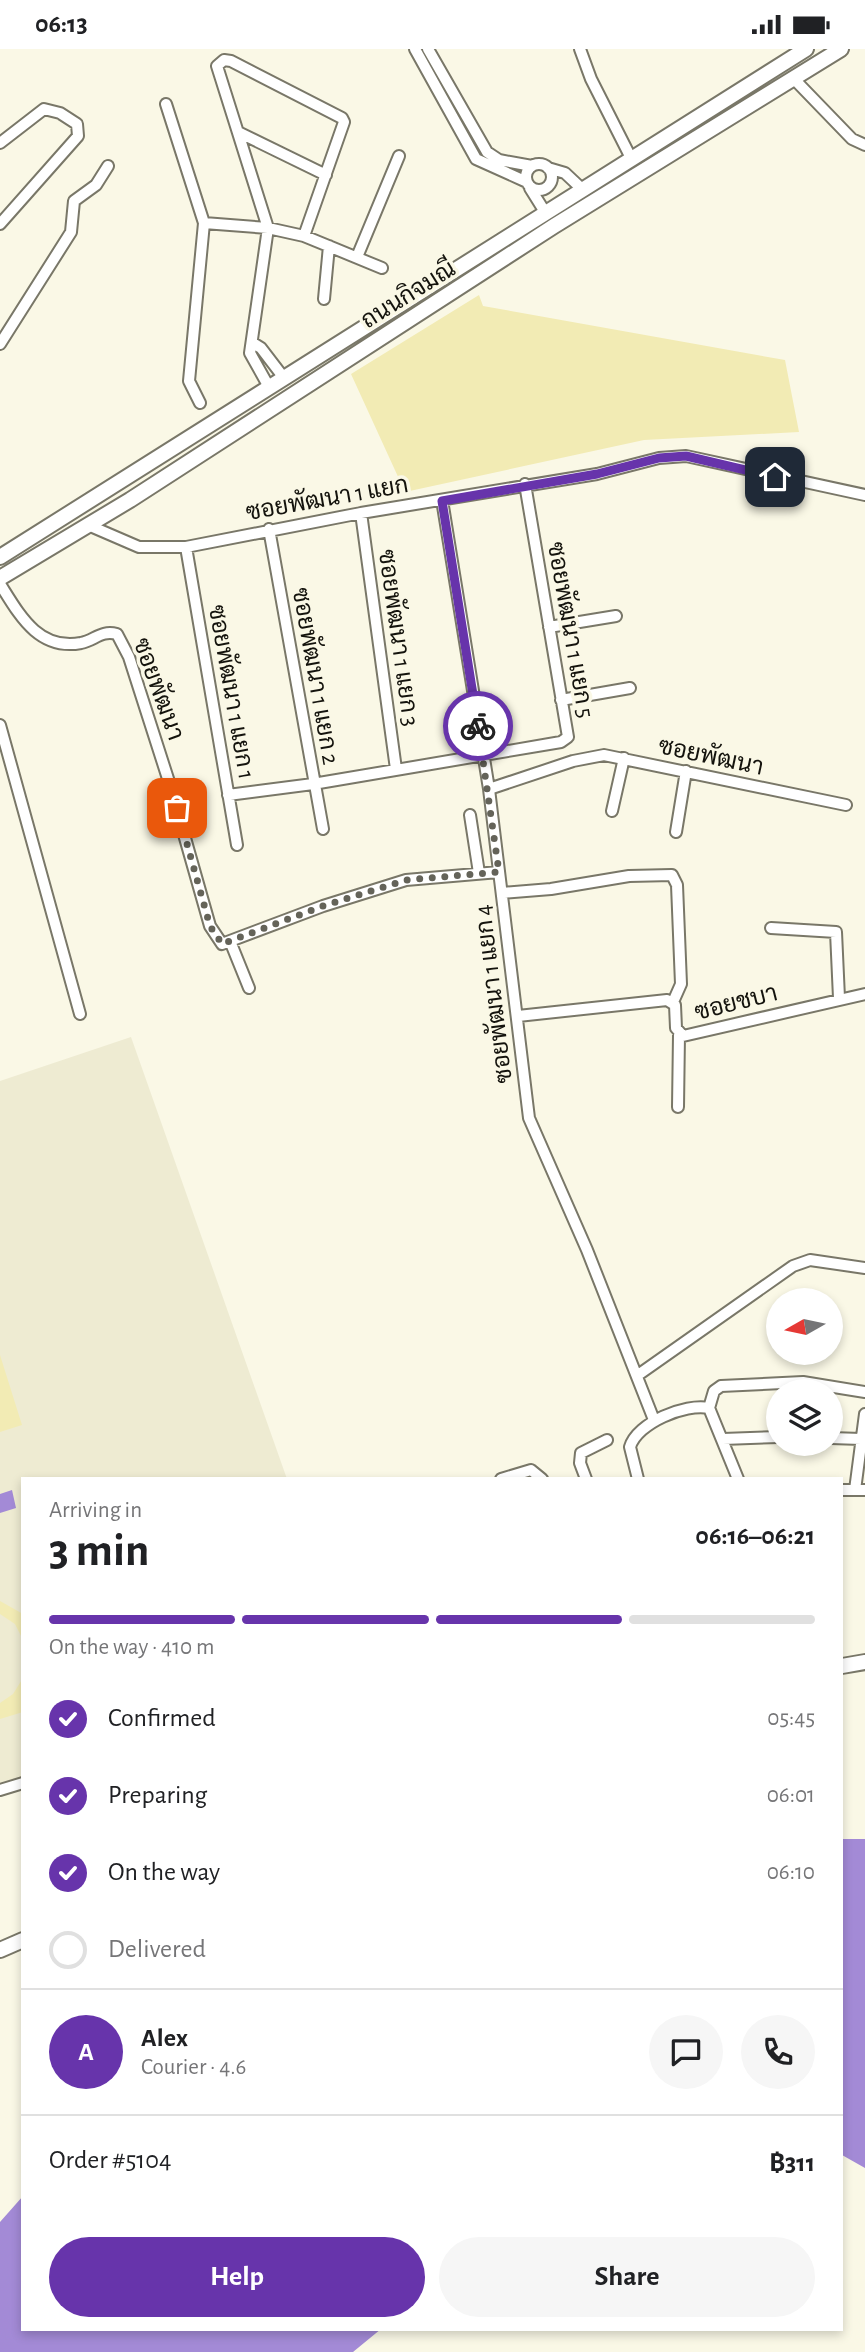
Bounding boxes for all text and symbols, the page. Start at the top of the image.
text: 06:13 [35,11,88,37]
street label: ถนนกิจมณี [355,253,460,333]
pin [745,447,805,507]
icon: home [756,458,794,496]
street label: ซอยพัฒนา 1 แยก [244,470,410,525]
street label: ซอยพัฒนา 1 แยก 5 [543,540,600,720]
street label: ซอยพัฒนา 1 แยก 3 [374,548,425,728]
street label: ซอยพัฒนา 1 แยก 2 [288,585,345,767]
street label: ซอยพัฒนา 1 แยก 1 [204,603,261,781]
street label: ซอยพัฒนา [129,634,190,744]
courier [443,691,513,761]
icon: bike [459,707,497,745]
street label: ซอยพัฒนา [656,731,766,780]
pin [147,778,207,838]
icon: bag [158,789,196,827]
street label: ซอยพัฒนา 1 แยก 4 [468,903,517,1085]
street label: ซอยชบา [692,981,780,1025]
north arrow [766,1288,844,1365]
map controls [766,1288,843,1456]
button: layers [766,1379,843,1456]
text: Arriving in [49,1499,142,1522]
text: 06:16–06:21 [695,1523,815,1549]
text: 3 min [49,1528,149,1574]
text: On the way · 410 m [49,1636,214,1659]
icon: check [49,1700,87,1738]
text: Confirmed [108,1705,216,1731]
text: 05:45 [767,1707,815,1730]
icon: check [49,1777,87,1815]
text: Preparing [108,1782,207,1808]
text: 06:01 [767,1784,815,1807]
icon: check [49,1854,87,1892]
text: On the way [108,1859,220,1885]
text: 06:10 [767,1861,815,1884]
text: Delivered [108,1936,206,1962]
button: chat [649,2015,723,2089]
button: phone [741,2015,815,2089]
text: Alex [141,2025,188,2051]
text: A [78,2039,94,2065]
text: Courier · 4.6 [141,2056,246,2079]
text: Order #5104 [49,2147,172,2173]
text: ฿311 [769,2150,815,2176]
button: Help [49,2237,425,2317]
button: Share [439,2237,815,2317]

